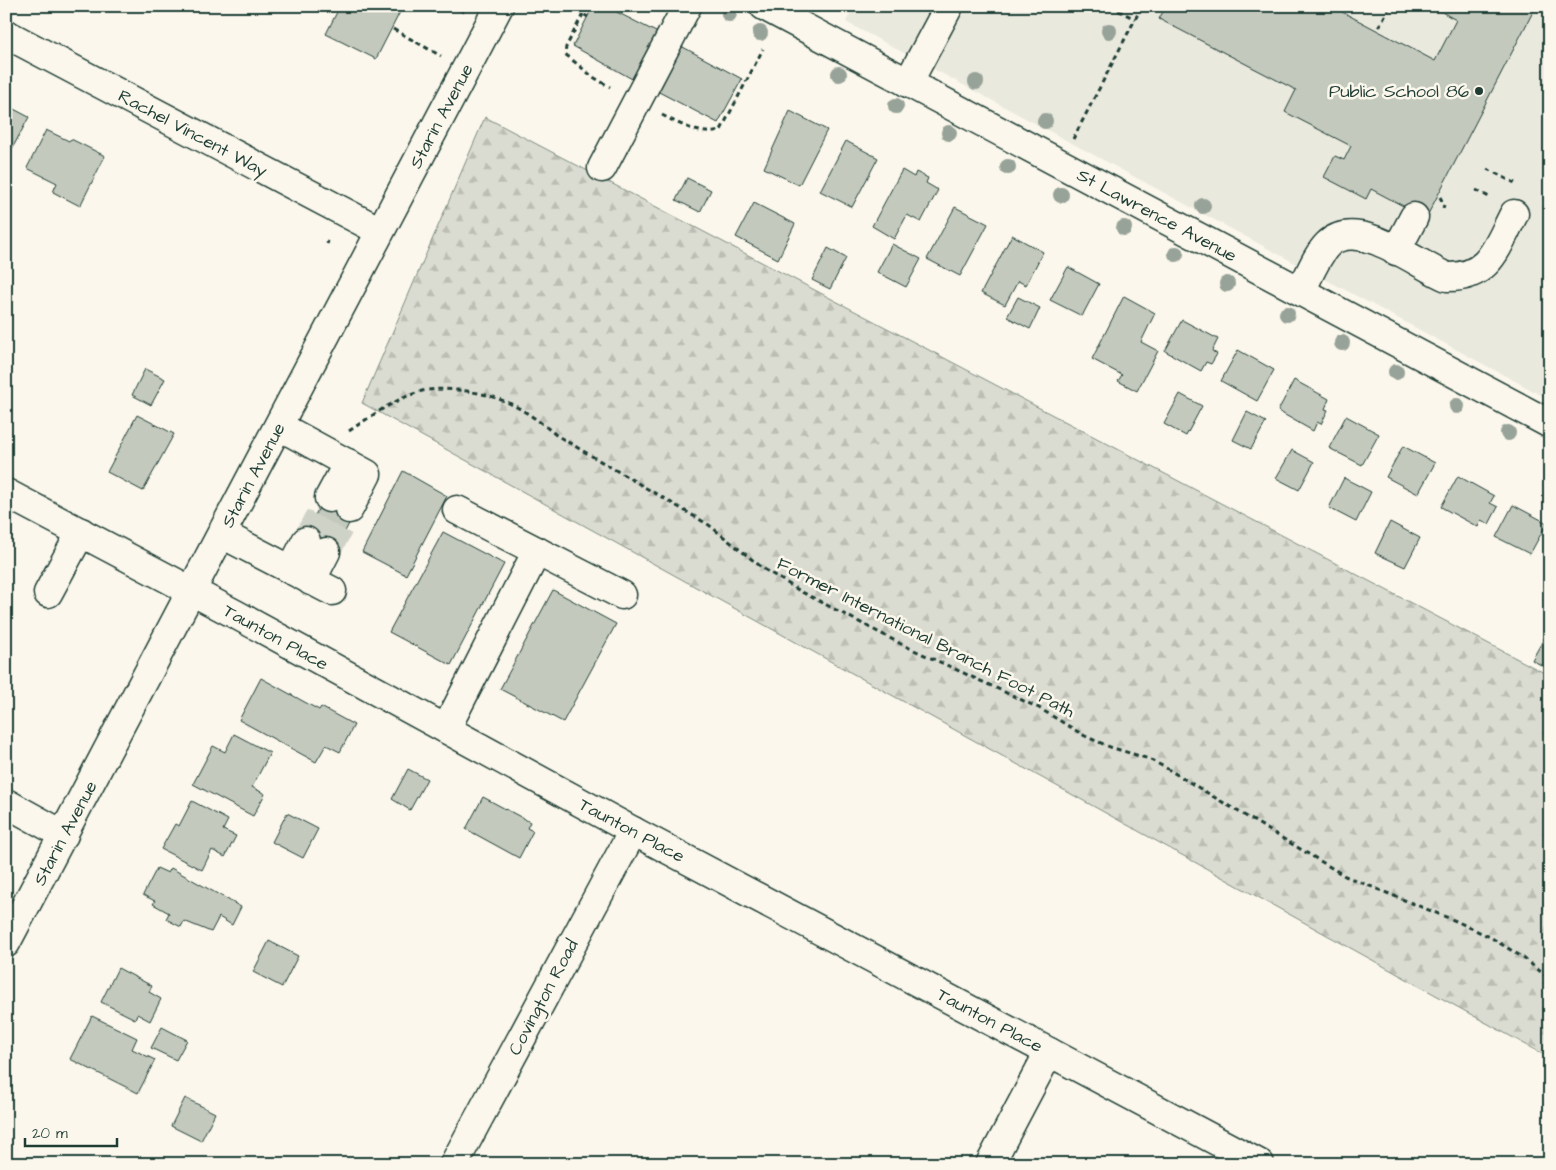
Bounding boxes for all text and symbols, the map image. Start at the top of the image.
street label: Starin Avenue [403,59,480,173]
place label: Public School 86 [1329,79,1469,104]
street label: Rachel Vincent Way [113,84,272,184]
marker: Public School 86 [1473,85,1485,97]
street label: St Lawrence Avenue [1072,163,1241,268]
street label: Starin Avenue [215,418,292,532]
street label: Former International Branch Foot Path [773,551,1079,724]
street label: Taunton Place [219,598,333,677]
street label: Starin Avenue [27,776,104,890]
street label: Taunton Place [574,792,689,869]
street label: Covington Road [502,935,585,1060]
street label: Taunton Place [932,982,1047,1059]
scale bar [25,1115,118,1147]
text: 20 m [32,1123,68,1144]

